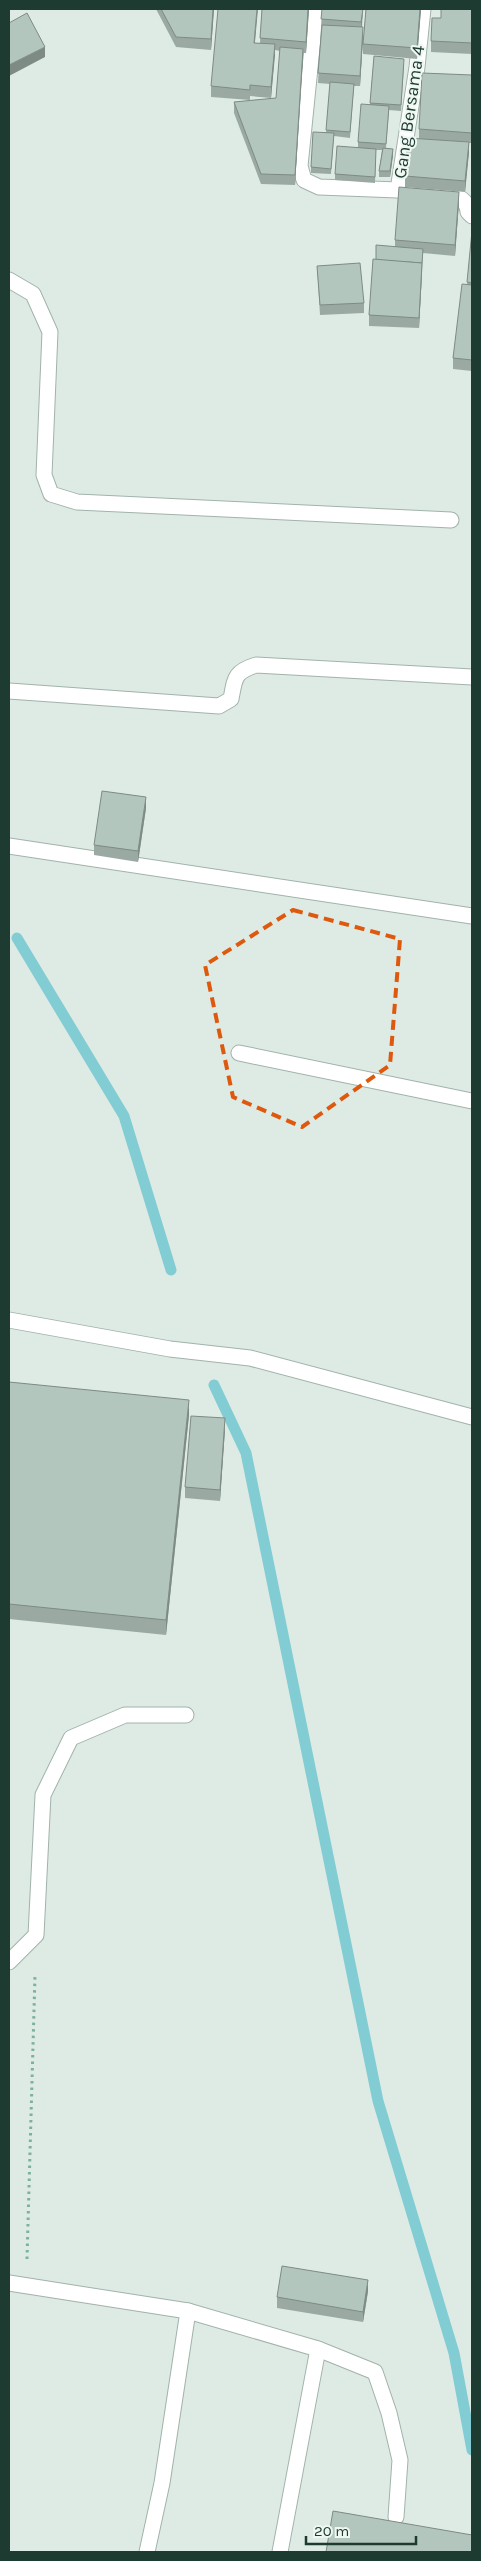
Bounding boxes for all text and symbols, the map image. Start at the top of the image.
street label: Gang Bersama 4 [389,44,429,180]
scale bar [306,2514,416,2546]
text: 20 m [314,2522,349,2540]

